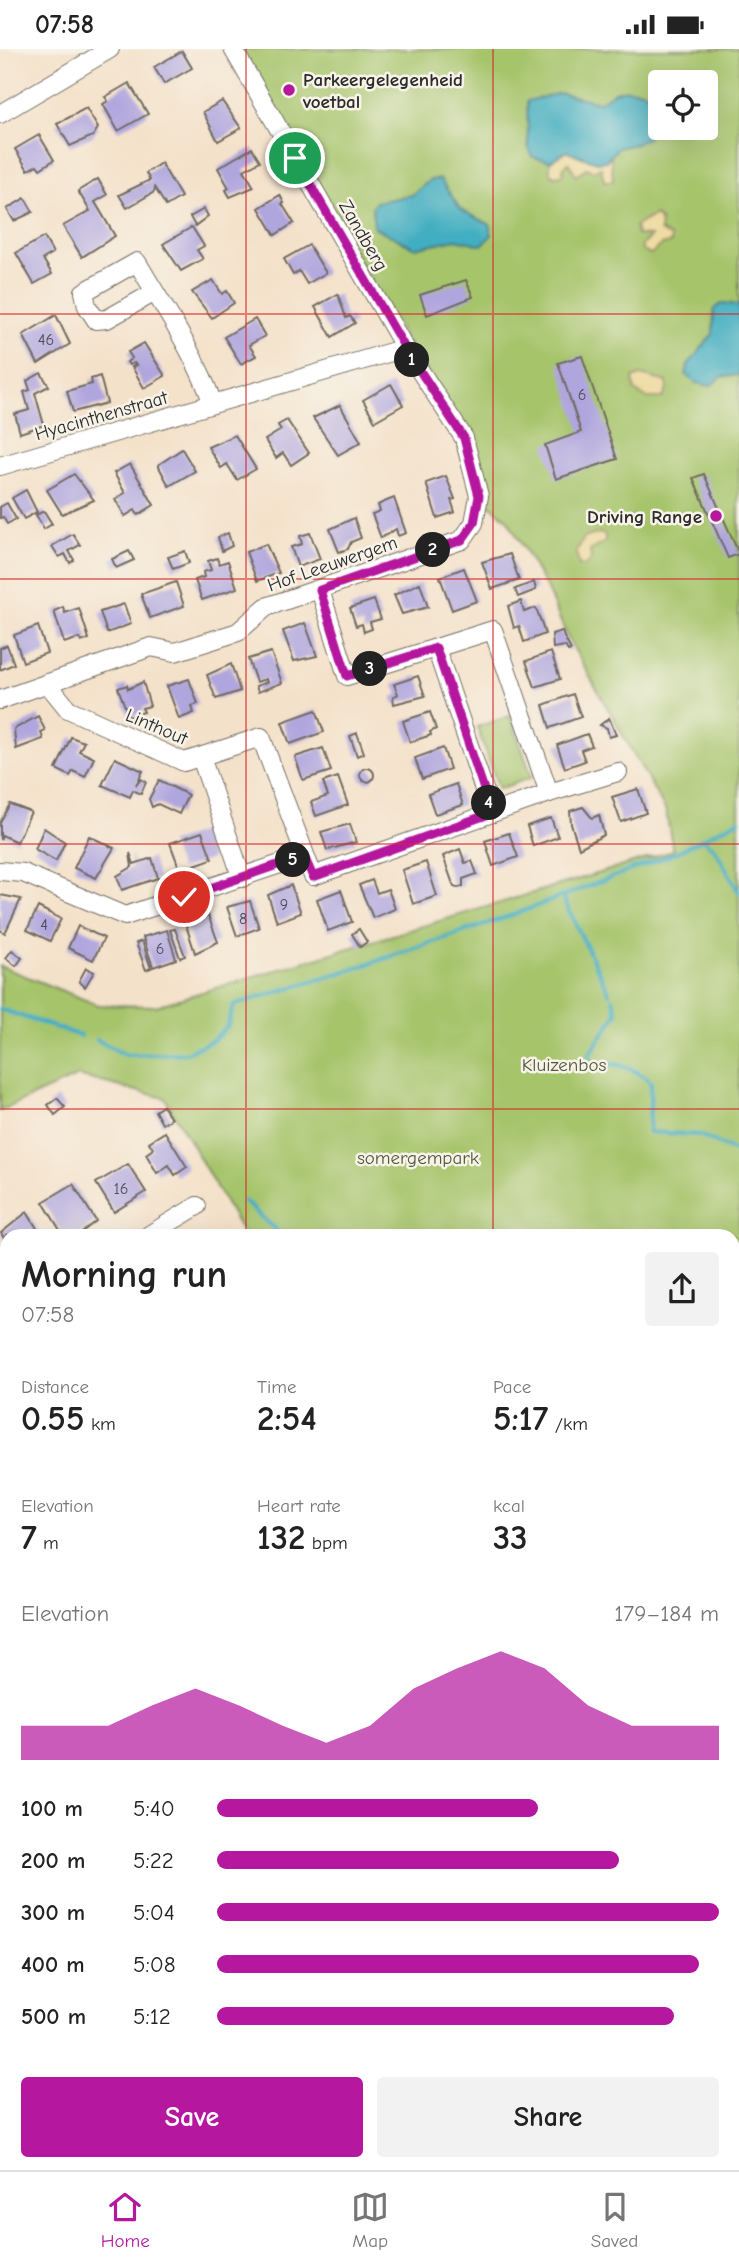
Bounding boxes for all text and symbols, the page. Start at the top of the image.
text: 07:58 [35,10,94,40]
place label: Parkeergelegenheid voetbal [302,69,463,113]
map controls [648,70,718,140]
button: locate [648,70,718,140]
marker: Parkeergelegenheid voetbal [281,82,297,98]
pin [265,128,325,188]
icon: arrive [276,139,314,177]
street label: Zandberg [334,196,392,275]
house number: 46 [38,331,54,349]
pin: 1 [394,343,430,377]
text: 1 [408,348,415,370]
street label: Hyacinthenstraat [32,386,171,445]
house number: 6 [578,386,586,404]
place label: Driving Range [587,506,702,528]
marker: Driving Range [708,508,724,524]
street label: Hof Leeuwergem [264,531,400,597]
pin: 2 [416,533,450,567]
text: 2 [428,538,437,560]
pin: 3 [352,651,388,687]
text: 3 [365,657,374,679]
street label: Linthout [122,704,191,750]
pin: 4 [472,785,506,821]
text: 4 [484,791,493,813]
pin: 5 [276,843,310,877]
text: 5 [287,848,298,870]
pin [154,867,214,927]
icon: check [165,878,203,916]
house number: 9 [280,896,288,914]
house number: 8 [239,910,247,928]
house number: 4 [40,916,48,934]
house number: 6 [156,940,164,958]
park label: Kluizenbos [522,1054,606,1076]
park label: somergempark [357,1147,480,1169]
house number: 16 [113,1180,129,1198]
button: share [645,1252,719,1326]
text: Morning run [21,1253,227,1297]
text: 07:58 [21,1301,74,1328]
text: Distance [21,1376,89,1398]
text: Time [257,1376,296,1398]
text: Pace [493,1376,531,1398]
text: 0.55 [21,1398,85,1439]
text: 2:54 [257,1398,317,1439]
text: 5:17 [493,1398,548,1439]
text: km [85,1413,116,1435]
text: /km [548,1413,588,1435]
text: Elevation [21,1495,94,1517]
text: Heart rate [257,1495,341,1517]
text: kcal [493,1495,525,1517]
text: 7 [21,1517,37,1558]
text: 132 [257,1517,305,1558]
text: 33 [493,1517,528,1558]
text: m [37,1532,59,1554]
text: bpm [305,1532,348,1554]
text: Elevation [21,1600,109,1627]
text: 179–184 m [614,1600,719,1627]
text: 100 m [21,1795,83,1822]
text: 5:40 [133,1795,175,1822]
text: 200 m [21,1847,85,1874]
text: 5:22 [133,1847,174,1874]
text: 300 m [21,1899,85,1926]
text: 5:04 [133,1899,175,1926]
text: 400 m [21,1951,85,1978]
text: 5:08 [133,1951,175,1978]
text: 500 m [21,2003,86,2030]
text: 5:12 [133,2003,171,2030]
button: Save [21,2077,363,2157]
button: Share [377,2077,719,2157]
tab: Home [101,2188,150,2252]
tab: Map [351,2188,389,2252]
tab: Saved [591,2188,638,2252]

